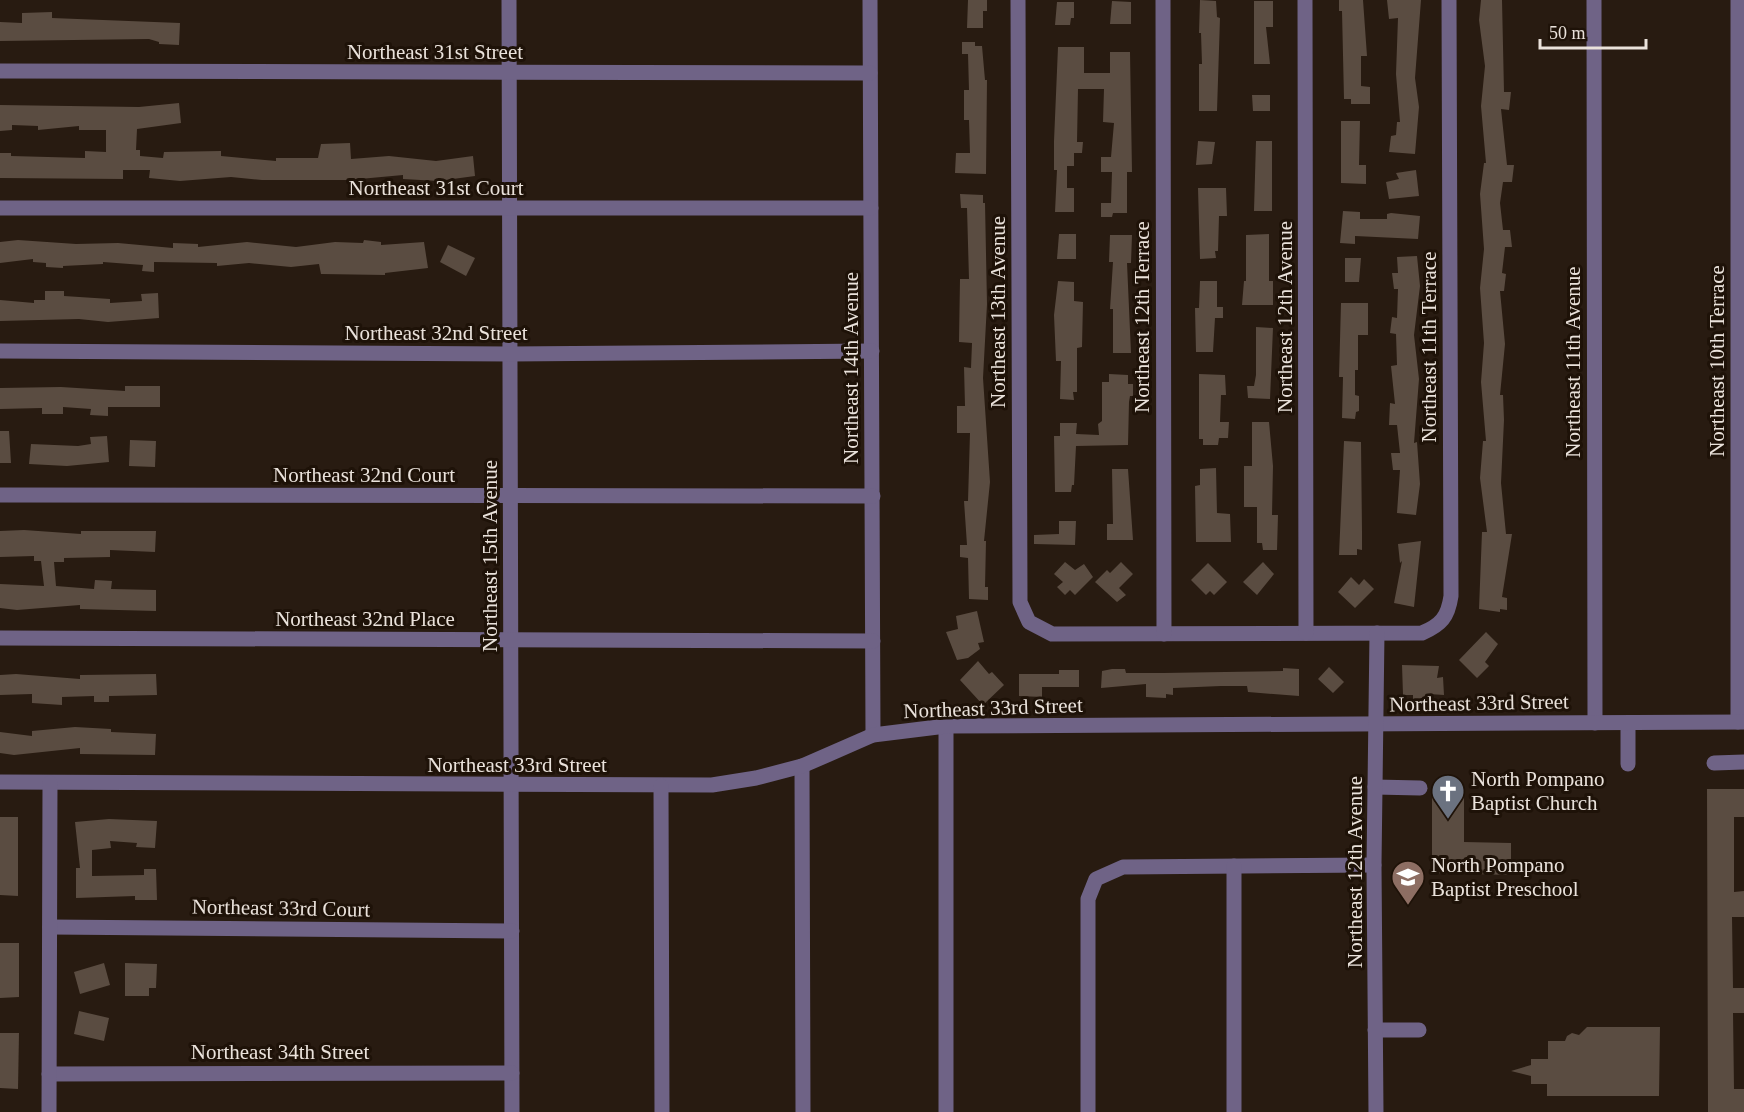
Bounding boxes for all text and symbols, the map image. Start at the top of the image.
scale bar [1540,12,1646,50]
text: 50 m [1549,23,1586,43]
street label: Northeast 31st Street [347,40,523,64]
street label: Northeast 31st Court [349,176,524,200]
street label: Northeast 13th Avenue [986,216,1010,408]
street label: Northeast 12th Terrace [1130,221,1154,413]
street label: Northeast 12th Avenue [1273,221,1297,413]
street label: Northeast 11th Terrace [1417,252,1441,442]
street label: Northeast 10th Terrace [1705,265,1729,457]
street label: Northeast 11th Avenue [1561,266,1585,458]
street label: Northeast 14th Avenue [839,272,863,464]
street label: Northeast 32nd Street [344,321,528,345]
street label: Northeast 15th Avenue [478,460,502,652]
street label: Northeast 32nd Court [273,463,455,487]
street label: Northeast 32nd Place [275,607,455,631]
street label: Northeast 33rd Street [1389,689,1569,717]
street label: Northeast 33rd Street [903,693,1083,723]
street label: Northeast 33rd Street [427,753,607,777]
place label: North Pompano Baptist Church [1471,767,1605,815]
church icon: North Pompano Baptist Church [1430,773,1466,820]
street label: Northeast 12th Avenue [1343,776,1367,968]
place label: North Pompano Baptist Preschool [1431,853,1579,901]
school or university icon: North Pompano Baptist Preschool [1390,859,1426,906]
street label: Northeast 33rd Court [192,894,371,922]
street label: Northeast 34th Street [191,1040,369,1064]

